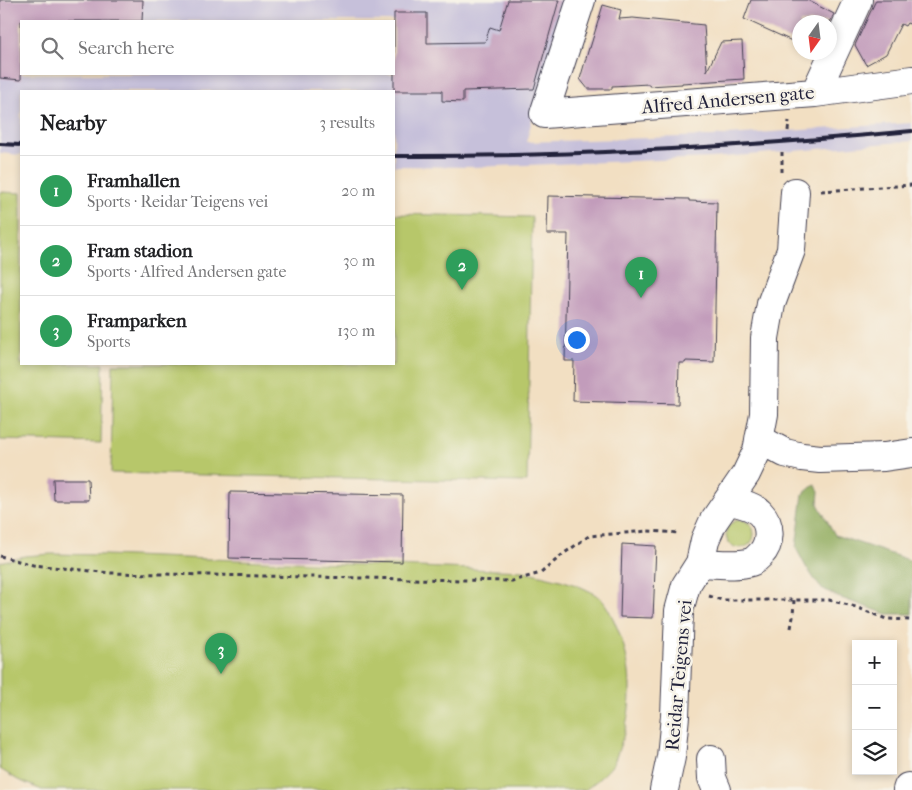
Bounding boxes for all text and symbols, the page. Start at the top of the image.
north arrow [792,15,837,60]
search box [20,20,395,75]
icon: search [38,34,66,62]
text: Search here [78,37,174,59]
street label: Alfred Andersen gate [640,81,815,119]
text: Nearby [40,111,106,135]
text: 3 results [319,113,375,132]
text: Framhallen [87,170,180,192]
text: 1 [53,181,59,200]
text: 20 m [341,181,375,200]
text: Sports · Reidar Teigens vei [87,192,268,211]
text: Fram stadion [87,240,193,262]
pin: 2 [446,249,478,290]
text: 2 [52,251,60,270]
text: 30 m [343,251,375,270]
pin: 1 [625,257,657,298]
text: Sports · Alfred Andersen gate [87,262,287,281]
text: Framparken [87,310,187,332]
text: 3 [53,321,59,340]
text: 130 m [337,321,375,340]
your location [564,327,590,353]
text: Sports [87,332,130,351]
street label: Reidar Teigens vei [661,598,697,752]
pin: 3 [205,633,237,674]
map controls [852,640,897,775]
button: + [852,640,897,685]
button: − [852,685,897,730]
button: layers [852,730,897,775]

